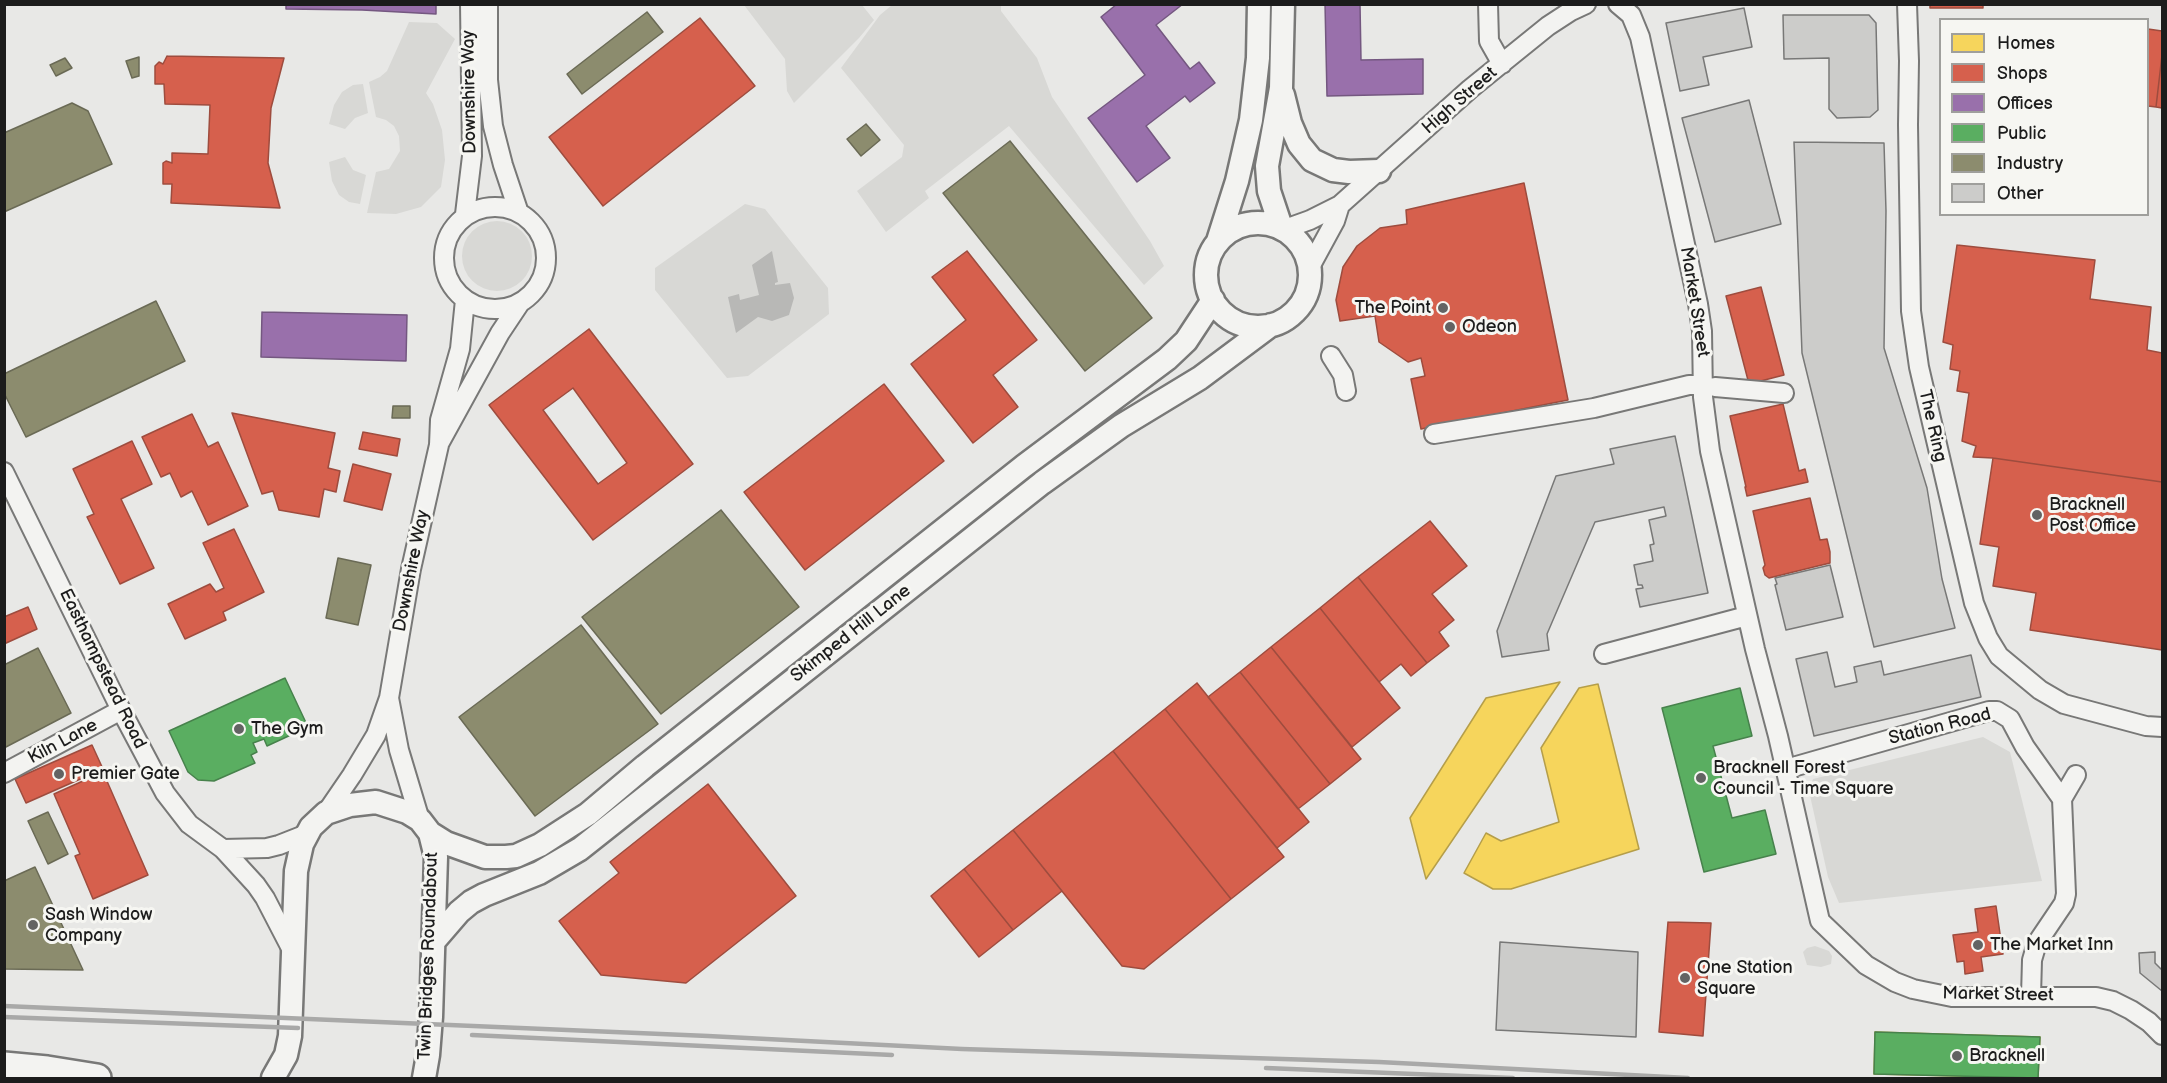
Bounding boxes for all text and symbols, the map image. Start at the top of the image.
legend [1939,18,2149,216]
street label: Downshire Way [458,30,482,154]
text: Homes [1997,33,2055,54]
street label: High Street [1418,63,1502,139]
text: Shops [1997,63,2047,84]
text: Offices [1997,93,2053,114]
text: Public [1997,123,2046,144]
text: Industry [1997,153,2063,174]
text: Other [1997,183,2043,204]
street label: Market Street [1675,245,1713,359]
place label: The Point [1354,297,1431,319]
marker: The Point [1436,301,1450,315]
place label: Odeon [1462,316,1517,338]
marker: Odeon [1443,320,1457,334]
street label: The Ring [1913,388,1951,464]
place label: Bracknell Post Office [2049,494,2136,536]
street label: Downshire Way [390,508,434,634]
marker: Bracknell Post Office [2030,508,2044,522]
street label: Skimped Hill Lane [787,580,915,688]
street label: Easthampstead Road [54,585,150,753]
street label: Station Road [1887,704,1993,750]
street label: Kiln Lane [25,715,101,769]
place label: The Gym [251,718,323,740]
marker: The Gym [232,722,246,736]
place label: Bracknell Forest Council - Time Square [1713,757,1893,800]
place label: Premier Gate [71,763,180,785]
marker: Premier Gate [52,767,66,781]
marker: Bracknell Forest Council - Time Square [1694,771,1708,785]
street label: Twin Bridges Roundabout [415,852,443,1060]
place label: Sash Window Company [45,904,152,946]
marker: Sash Window Company [26,918,40,932]
place label: The Market Inn [1990,934,2113,956]
marker: The Market Inn [1971,938,1985,952]
place label: One Station Square [1697,957,1793,1000]
marker: One Station Square [1678,971,1692,985]
street label: Market Street [1942,983,2054,1007]
place label: Bracknell [1969,1045,2045,1067]
marker: Bracknell [1950,1049,1964,1063]

